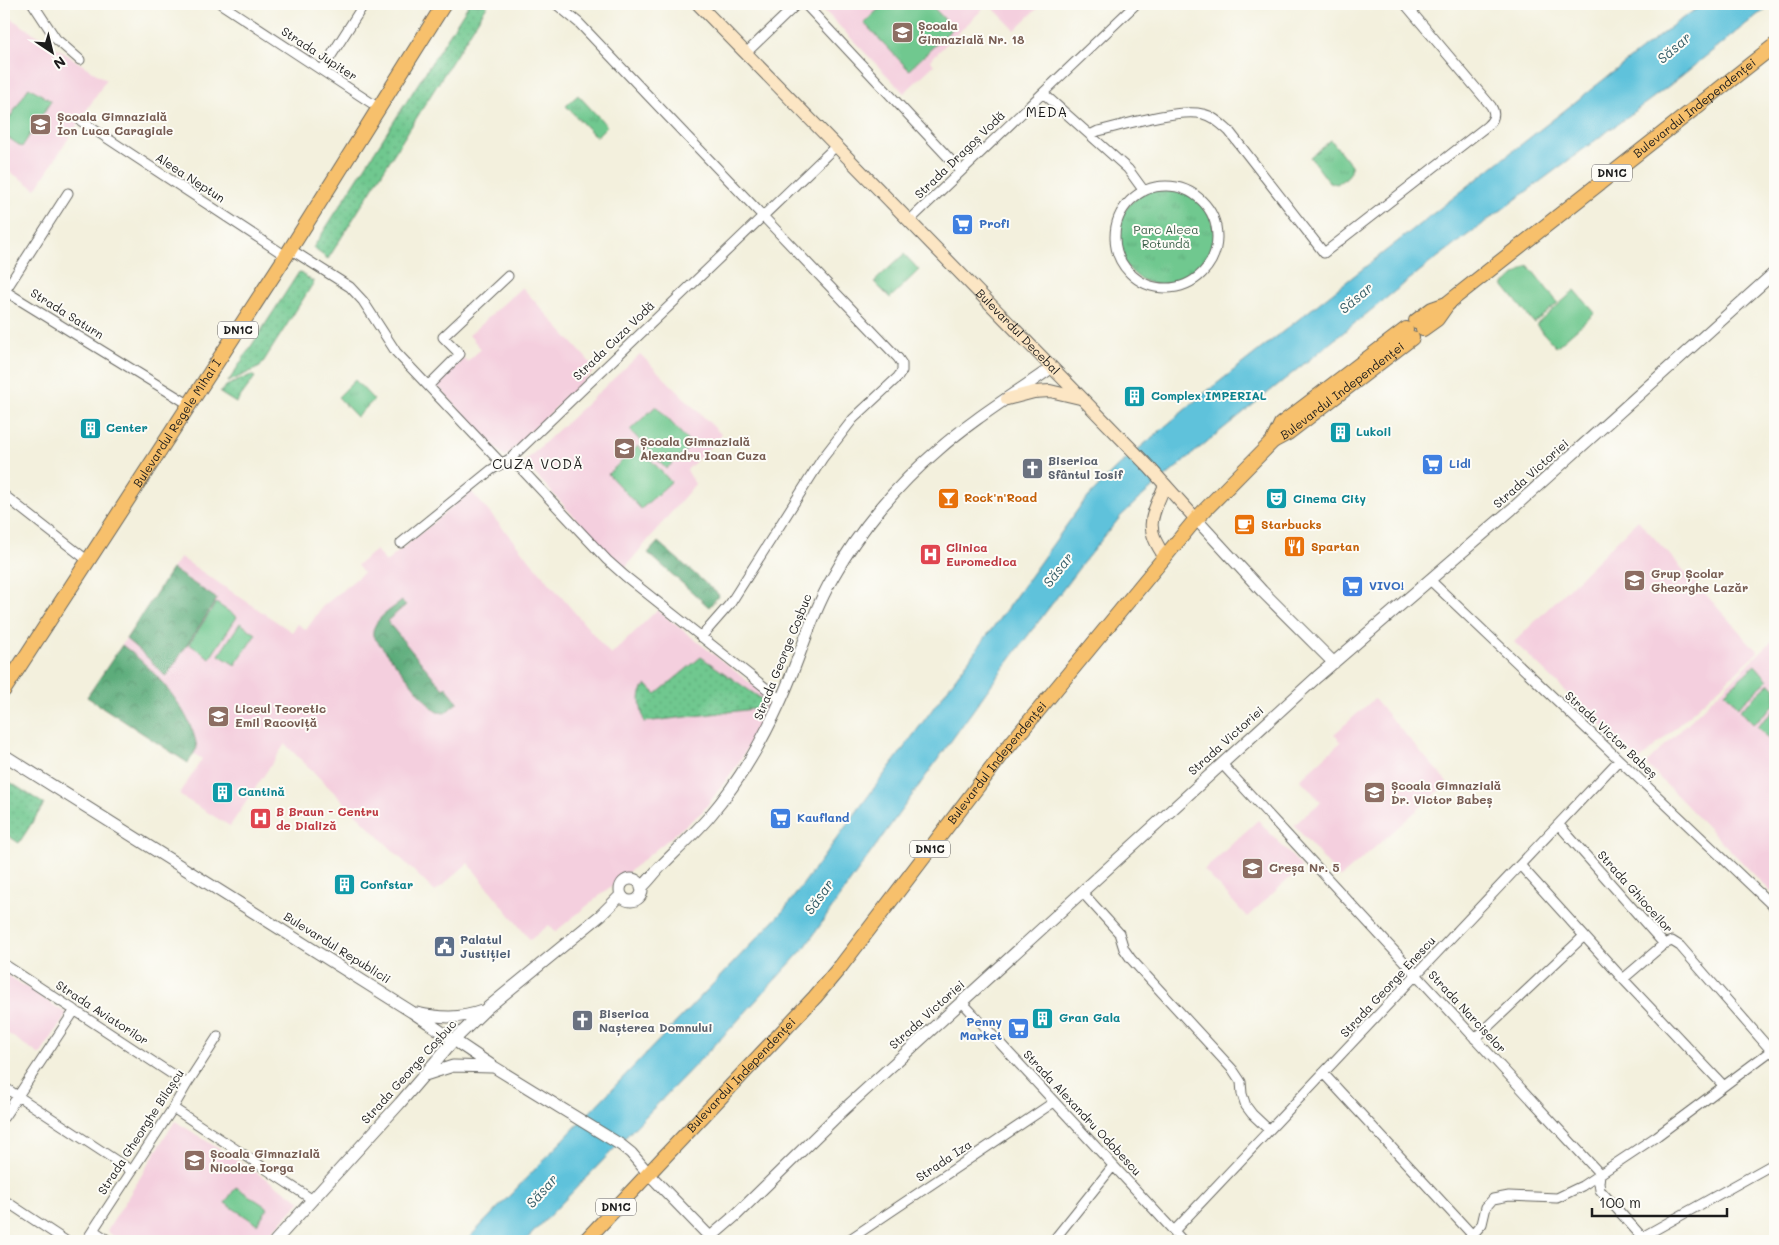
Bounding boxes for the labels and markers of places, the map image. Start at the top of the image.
place label: Școala Gimnazială Nr. 18 [918,17,1025,47]
school or university icon: Școala Gimnazială Nr. 18 [890,21,914,45]
place label: Școala Gimnazială Ion Luca Caragiale [57,108,173,138]
school or university icon: Școala Gimnazială Ion Luca Caragiale [29,112,53,136]
supermarket icon: Profi [951,212,975,236]
place label: Profi [979,215,1010,231]
building icon: Complex IMPERIAL [1123,384,1147,408]
place label: Complex IMPERIAL [1151,387,1267,403]
building icon: Center [78,416,102,440]
place label: Center [106,419,148,435]
building icon: Lukoil [1328,420,1352,444]
place label: Lukoil [1356,423,1391,439]
place label: Școala Gimnazială Alexandru Ioan Cuza [640,433,766,463]
school or university icon: Școala Gimnazială Alexandru Ioan Cuza [612,437,636,461]
place label: Biserica Sfântul Iosif [1048,452,1124,482]
supermarket icon: Lidl [1421,452,1445,476]
place label: Lidl [1449,455,1471,471]
church icon: Biserica Sfântul Iosif [1020,456,1044,480]
bar icon: Rock'n'Road [936,486,960,510]
theatre icon: Cinema City [1265,487,1289,511]
place label: Rock'n'Road [964,489,1037,505]
place label: Cinema City [1293,490,1367,506]
cafe icon: Starbucks [1233,513,1257,537]
place label: Starbucks [1261,516,1322,532]
restaurant icon: Spartan [1283,535,1307,559]
place label: Spartan [1311,538,1359,554]
place label: Clinica Euromedica [946,539,1017,569]
hospital icon: Clinica Euromedica [918,543,942,567]
place label: Grup Școlar Gheorghe Lazăr [1651,565,1748,595]
school or university icon: Grup Școlar Gheorghe Lazăr [1623,569,1647,593]
supermarket icon: VIVO! [1341,574,1365,598]
place label: VIVO! [1369,577,1404,593]
place label: Liceul Teoretic Emil Racoviță [235,700,326,731]
school or university icon: Liceul Teoretic Emil Racoviță [207,704,231,728]
place label: Școala Gimnazială Dr. Victor Babeș [1391,777,1501,808]
building icon: Cantină [210,780,234,804]
school or university icon: Școala Gimnazială Dr. Victor Babeș [1363,781,1387,805]
place label: Cantină [238,783,285,799]
place label: B Braun - Centru de Dializă [276,803,379,833]
supermarket icon: Kaufland [769,806,793,830]
hospital icon: B Braun - Centru de Dializă [248,807,272,831]
place label: Kaufland [797,809,850,825]
school or university icon: Creșa Nr. 5 [1241,856,1265,880]
place label: Creșa Nr. 5 [1269,859,1339,876]
building icon: Confstar [332,873,356,897]
place label: Confstar [360,876,413,892]
place label: Palatul Justiției [460,931,511,962]
public building icon: Palatul Justiției [432,935,456,959]
place label: Biserica Nașterea Domnului [599,1005,712,1036]
building icon: Gran Gala [1031,1006,1055,1030]
church icon: Biserica Nașterea Domnului [571,1009,595,1033]
place label: Gran Gala [1059,1009,1120,1025]
place label: Penny Market [960,1013,1002,1043]
supermarket icon: Penny Market [1006,1017,1030,1041]
place label: Școala Gimnazială Nicolae Iorga [210,1145,320,1175]
school or university icon: Școala Gimnazială Nicolae Iorga [182,1149,206,1173]

